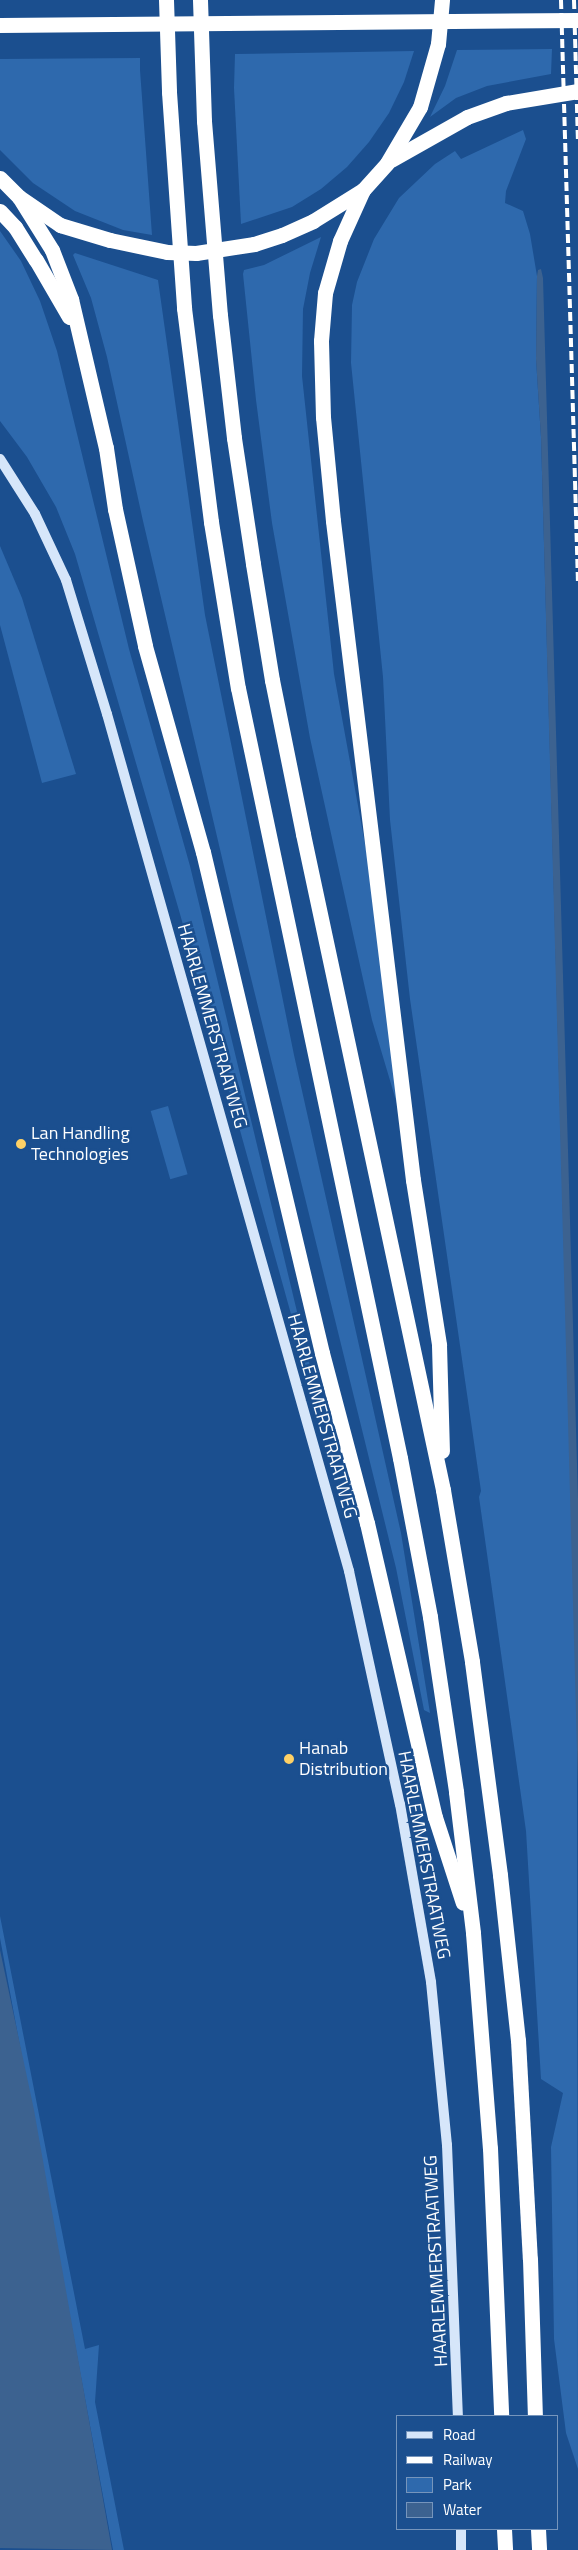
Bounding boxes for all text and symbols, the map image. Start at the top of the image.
street label: HAARLEMMERSTRAATWEG [172,921,252,1131]
place label: Lan Handling Technologies [31,1123,130,1166]
marker: Lan Handling Technologies [15,1138,27,1150]
street label: HAARLEMMERSTRAATWEG [282,1311,362,1521]
place label: Hanab Distribution [299,1738,388,1780]
street label: HAARLEMMERSTRAATWEG [393,1749,455,1961]
marker: Hanab Distribution [283,1753,295,1765]
street label: HAARLEMMERSTRAATWEG [420,2155,452,2367]
legend [396,2415,558,2530]
text: Road [443,2423,475,2446]
text: Railway [443,2448,493,2471]
text: Park [443,2473,472,2496]
text: Water [443,2498,482,2521]

